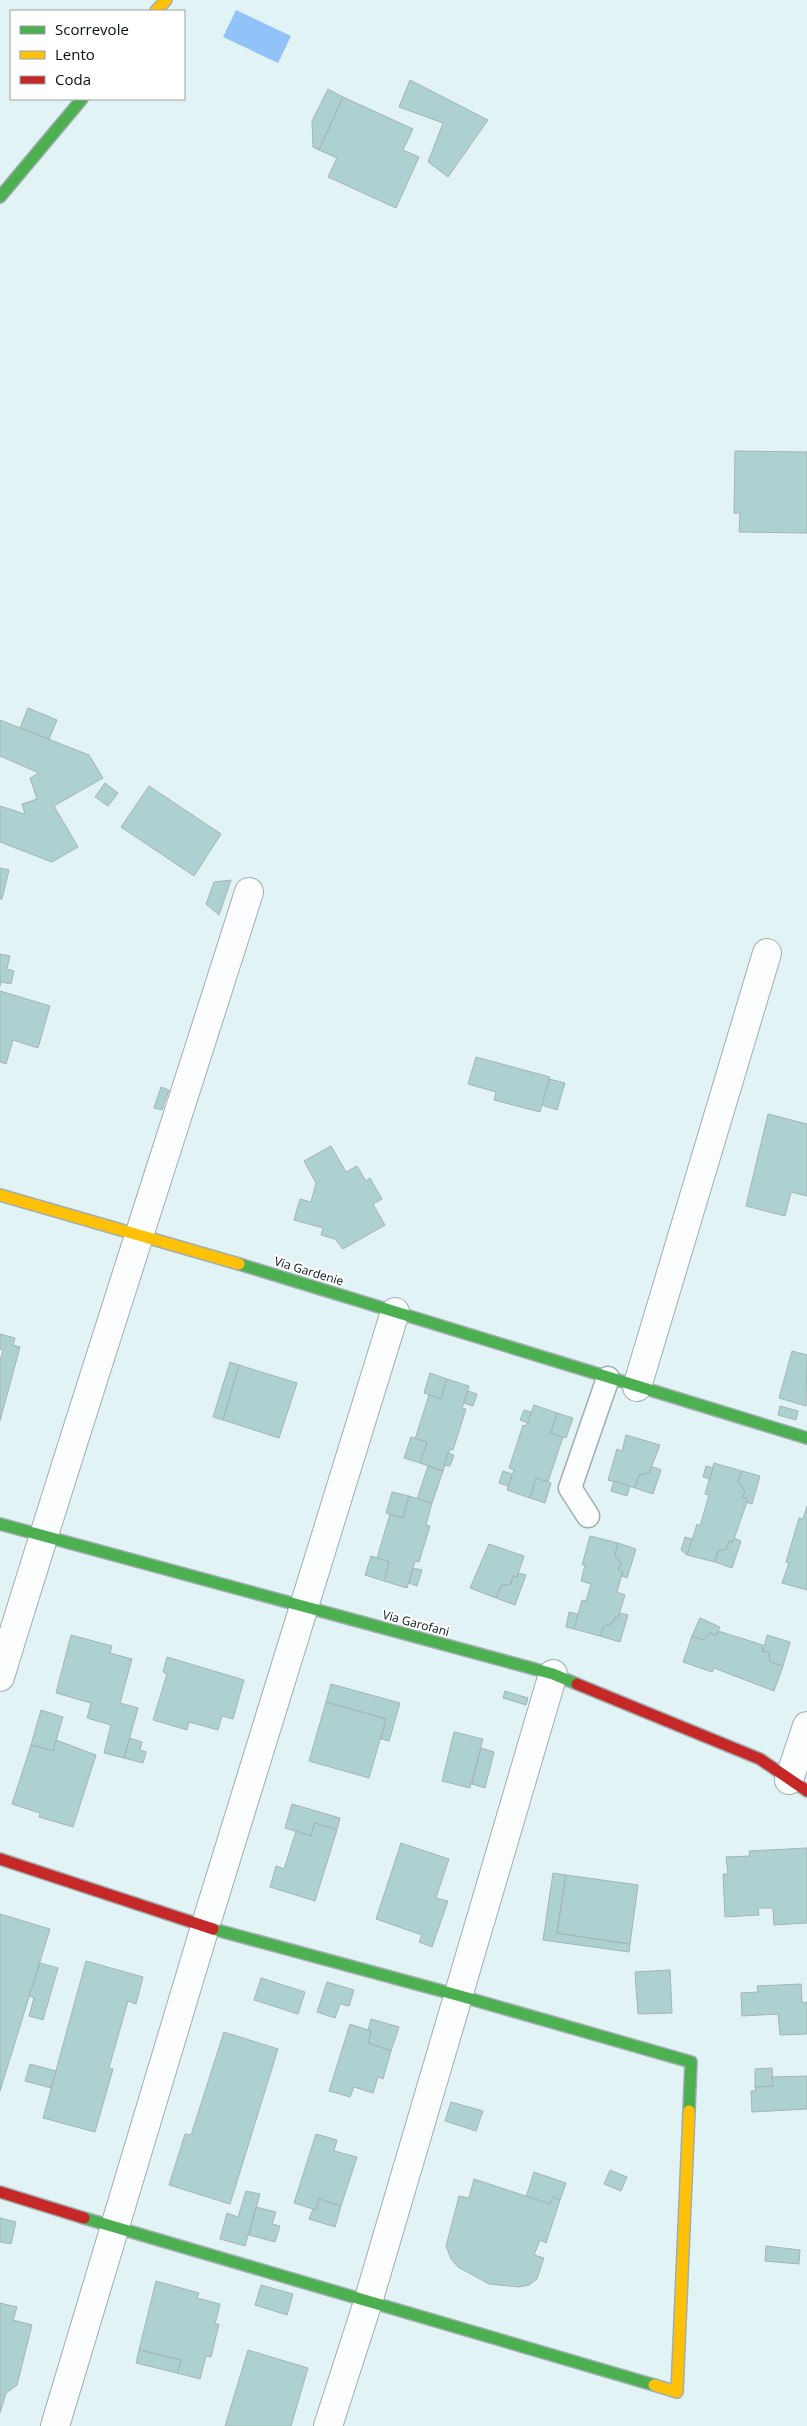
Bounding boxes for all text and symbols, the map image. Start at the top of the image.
legend [10,10,185,100]
text: Scorrevole [55,19,129,39]
text: Lento [55,44,95,64]
text: Coda [55,69,91,89]
street label: Via Gardenie [272,1252,346,1290]
street label: Via Garofani [381,1606,451,1640]

